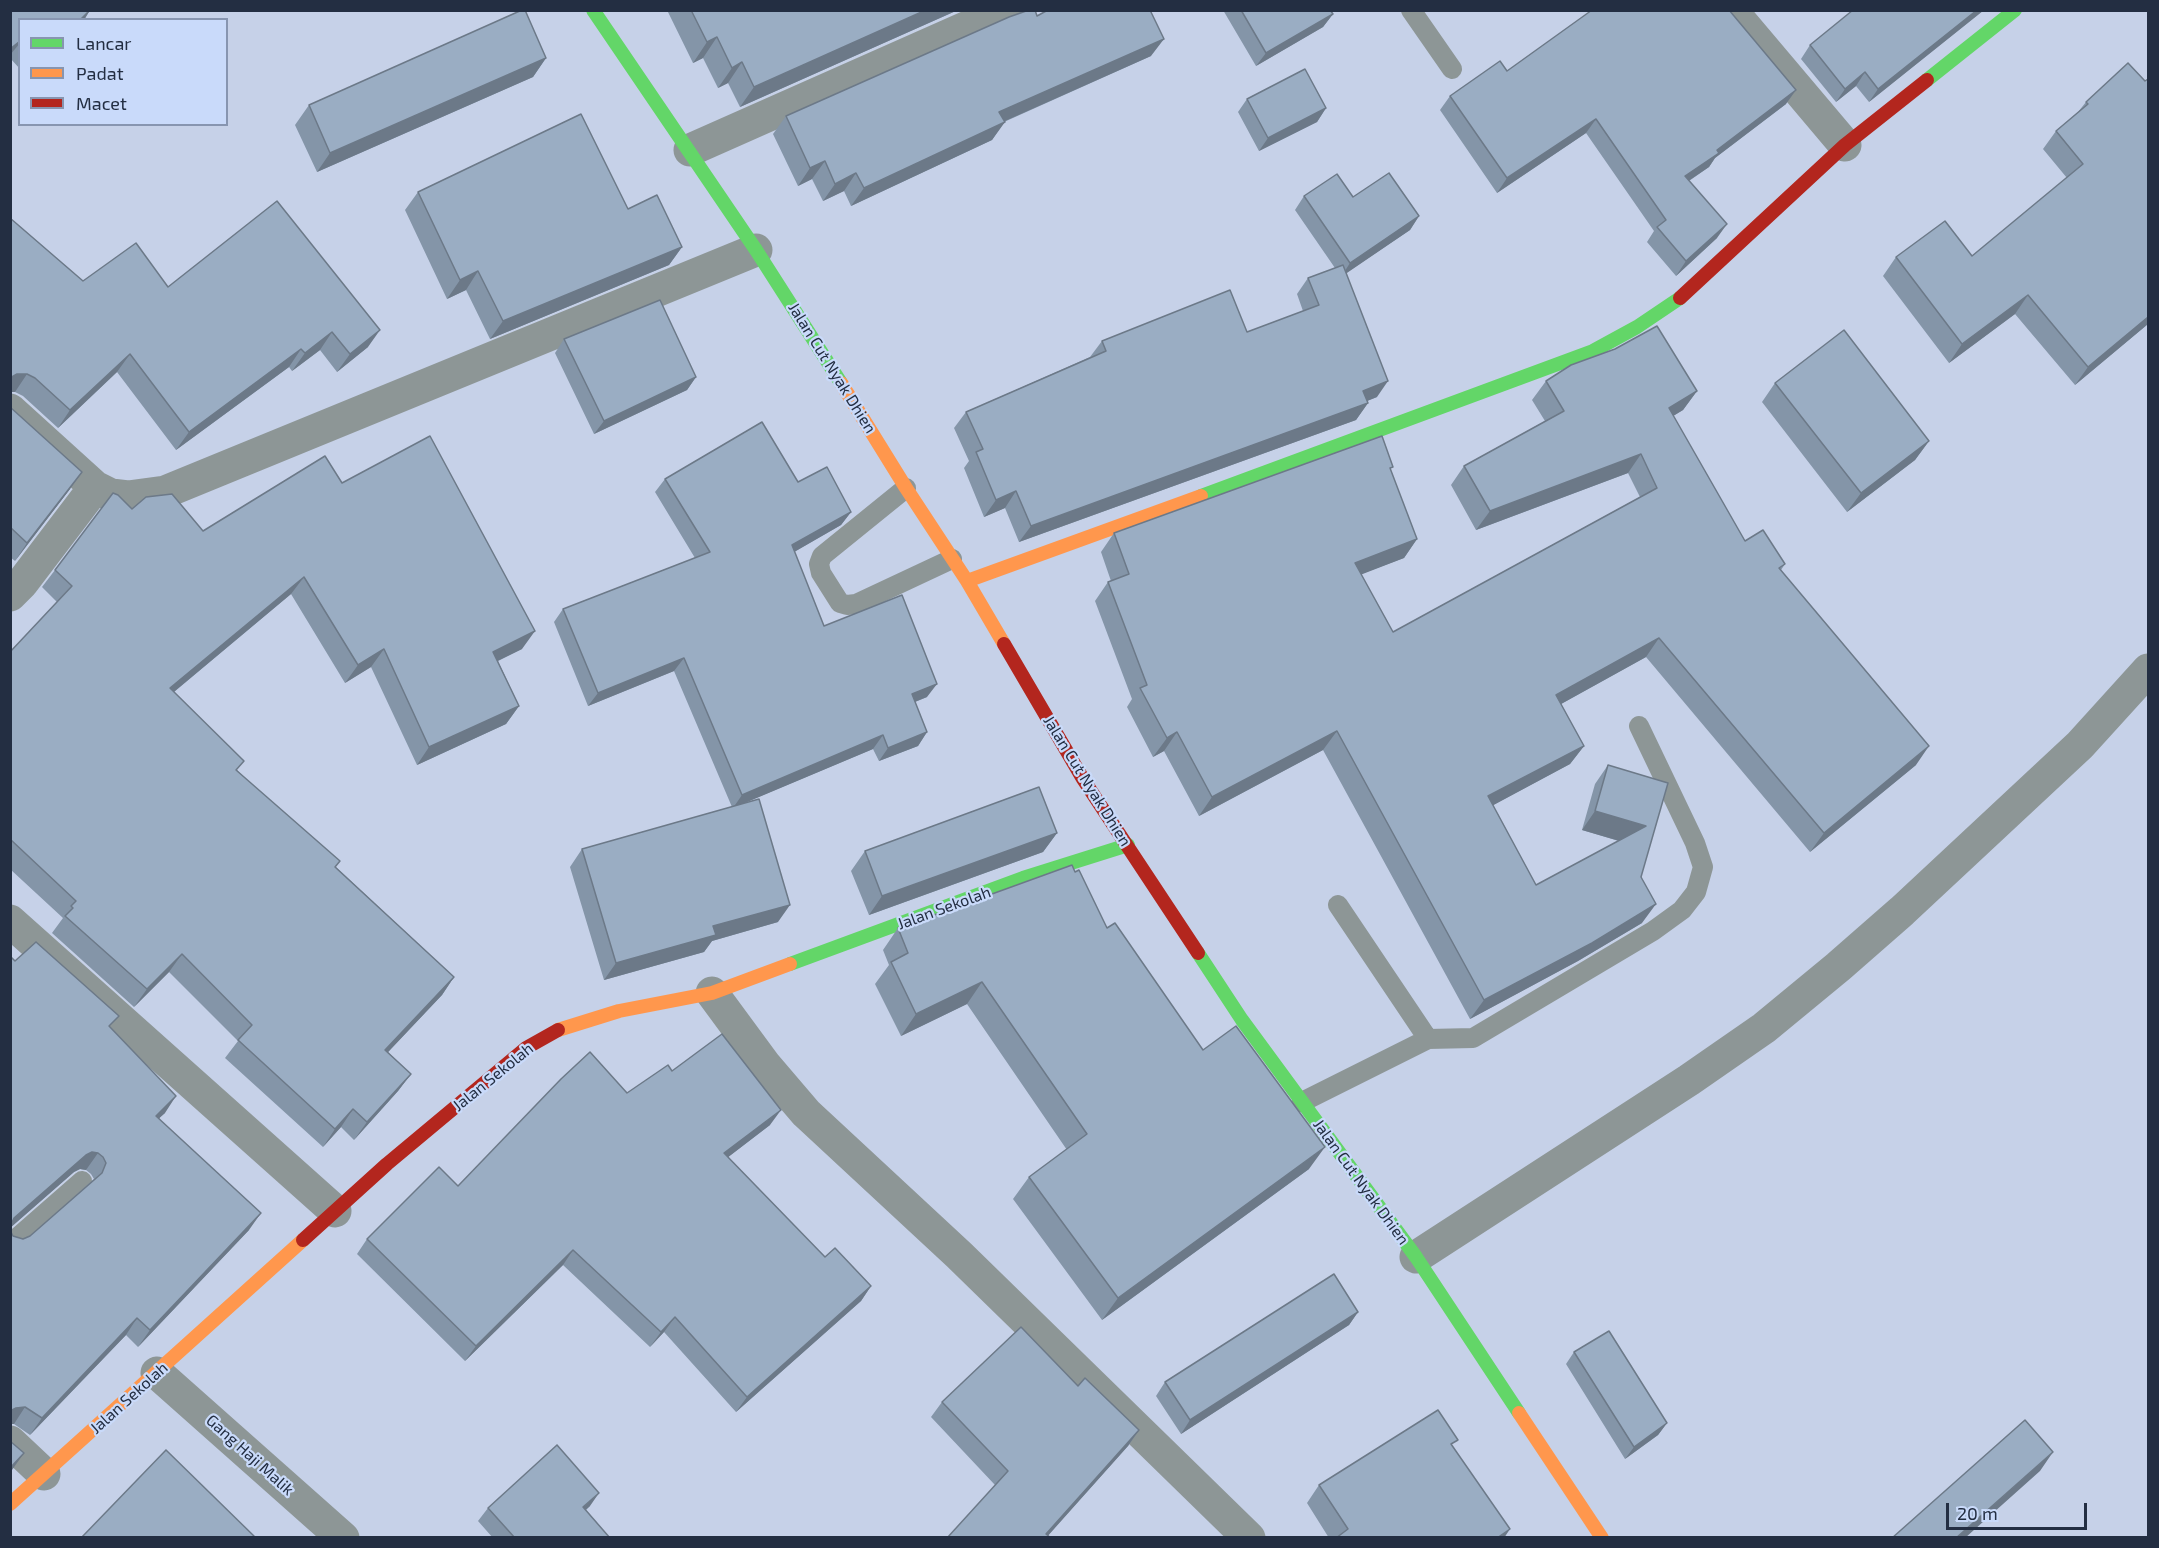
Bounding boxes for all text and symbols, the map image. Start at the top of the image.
legend [18,18,228,126]
text: Lancar [76,32,132,54]
text: Padat [76,62,123,84]
text: Macet [76,92,127,114]
street label: Jalan Cut Nyak Dhien [784,299,880,437]
street label: Jalan Cut Nyak Dhien [1039,712,1135,850]
street label: Jalan Sekolah [895,882,993,934]
street label: Jalan Sekolah [449,1039,537,1115]
street label: Jalan Cut Nyak Dhien [1309,1115,1413,1249]
street label: Jalan Sekolah [86,1358,172,1438]
street label: Gang Haji Malik [202,1411,298,1499]
scale bar [1949,1491,2090,1529]
text: 20 m [1957,1502,1998,1524]

